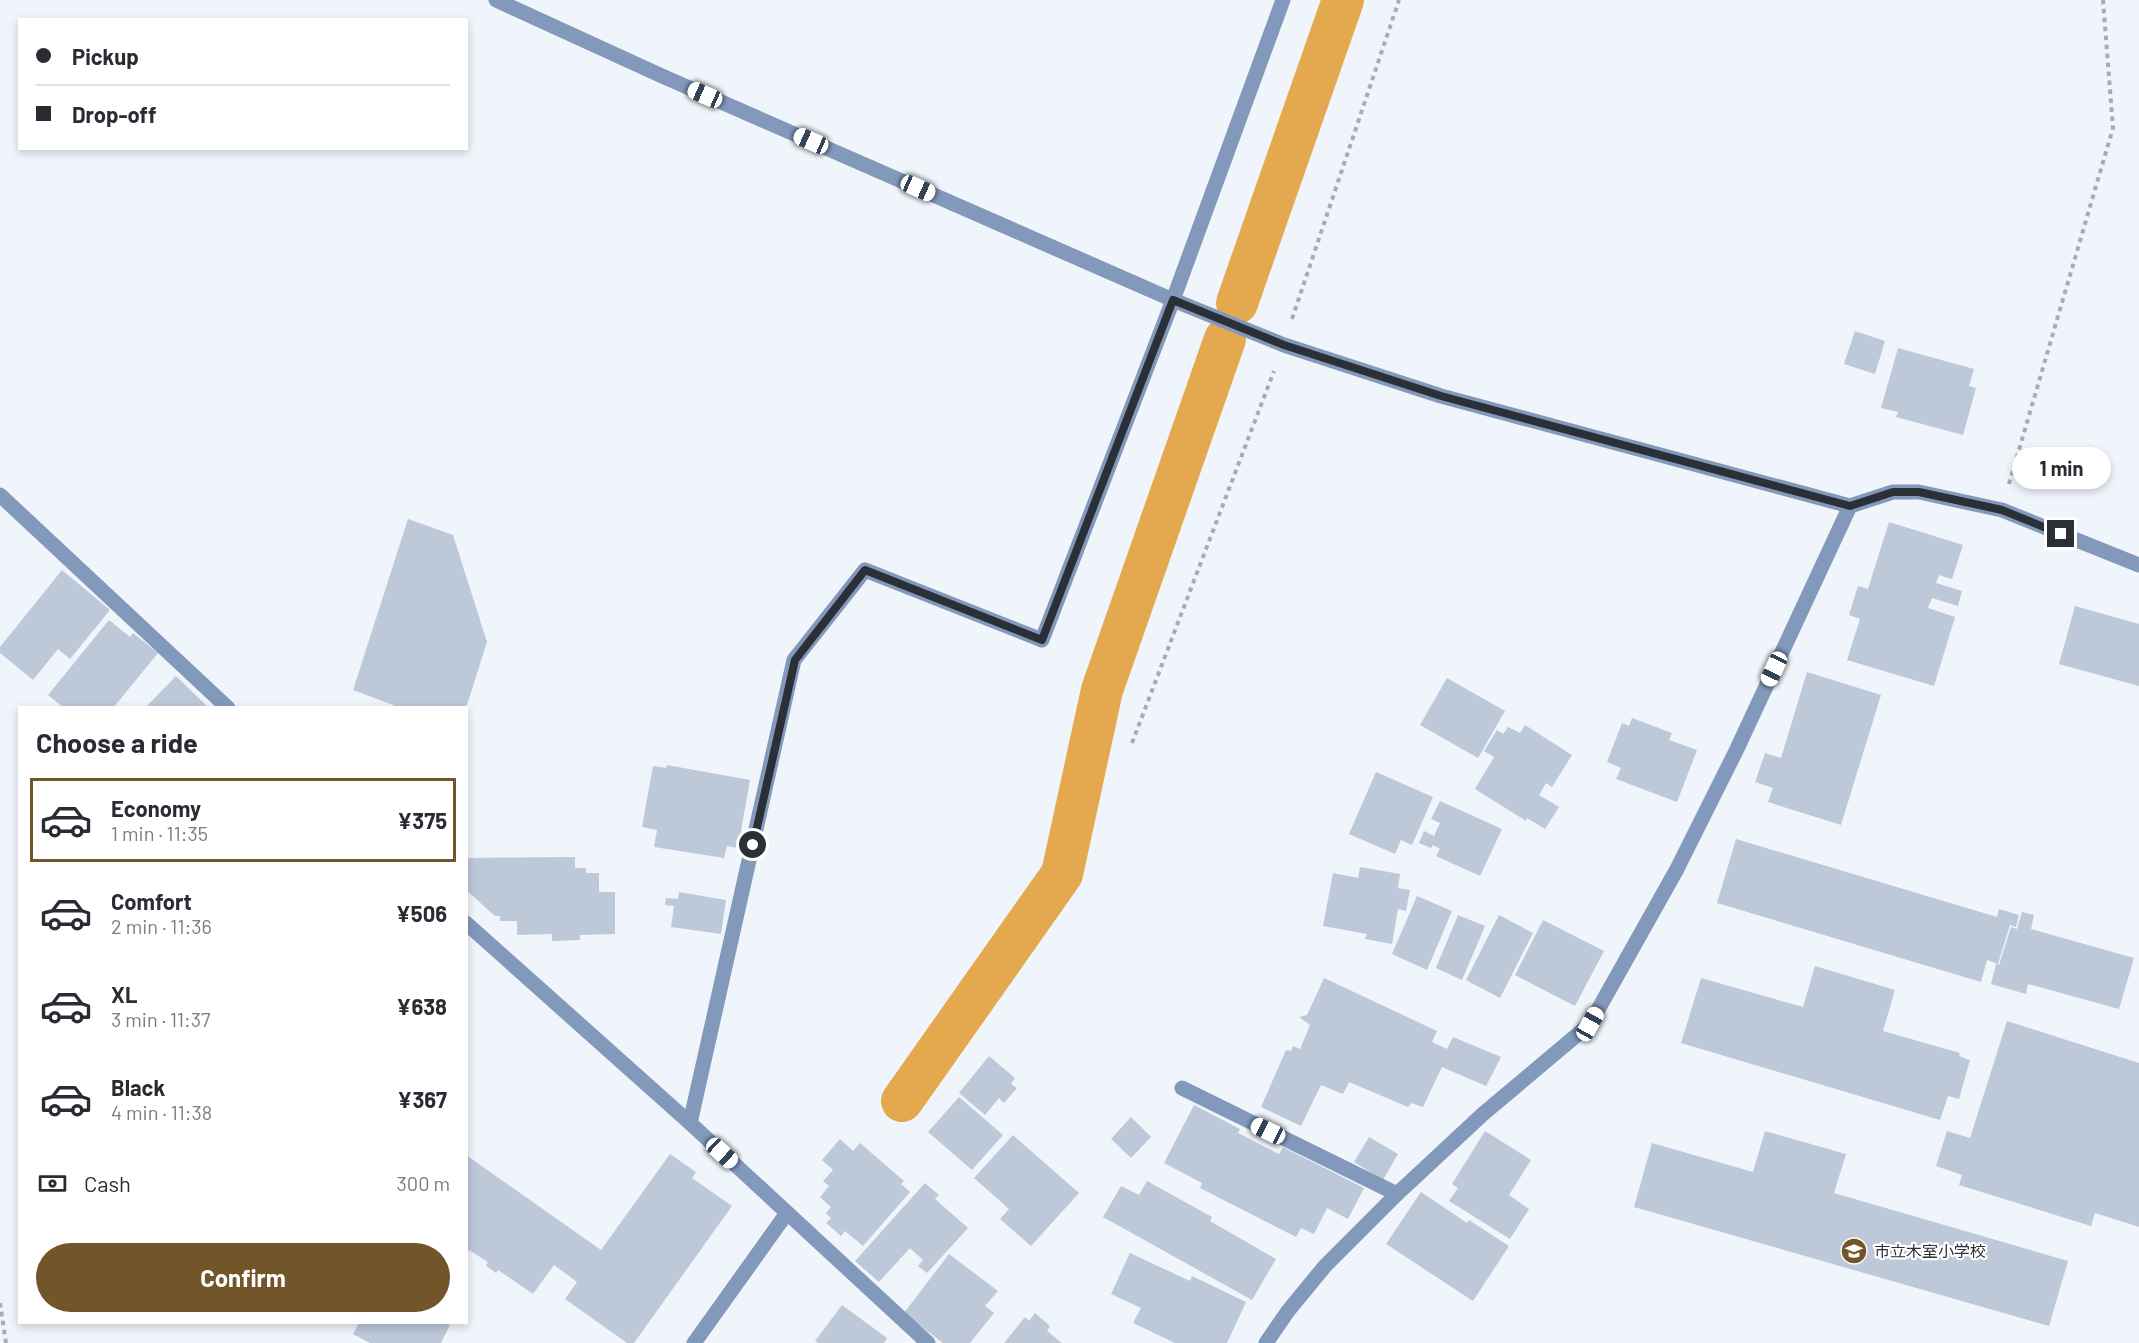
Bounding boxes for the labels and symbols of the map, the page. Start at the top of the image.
car [685,79,725,111]
car [791,125,831,157]
car [898,172,938,204]
callout: 1 min [2012,447,2110,489]
route end [2047,520,2074,547]
car [1758,649,1790,689]
route start [739,831,766,858]
car [1573,1004,1607,1044]
car [1248,1115,1288,1147]
car [703,1134,741,1172]
school or university icon: 市立木室小学校 [1839,1236,1869,1266]
place label: 市立木室小学校 [1874,1241,1986,1260]

